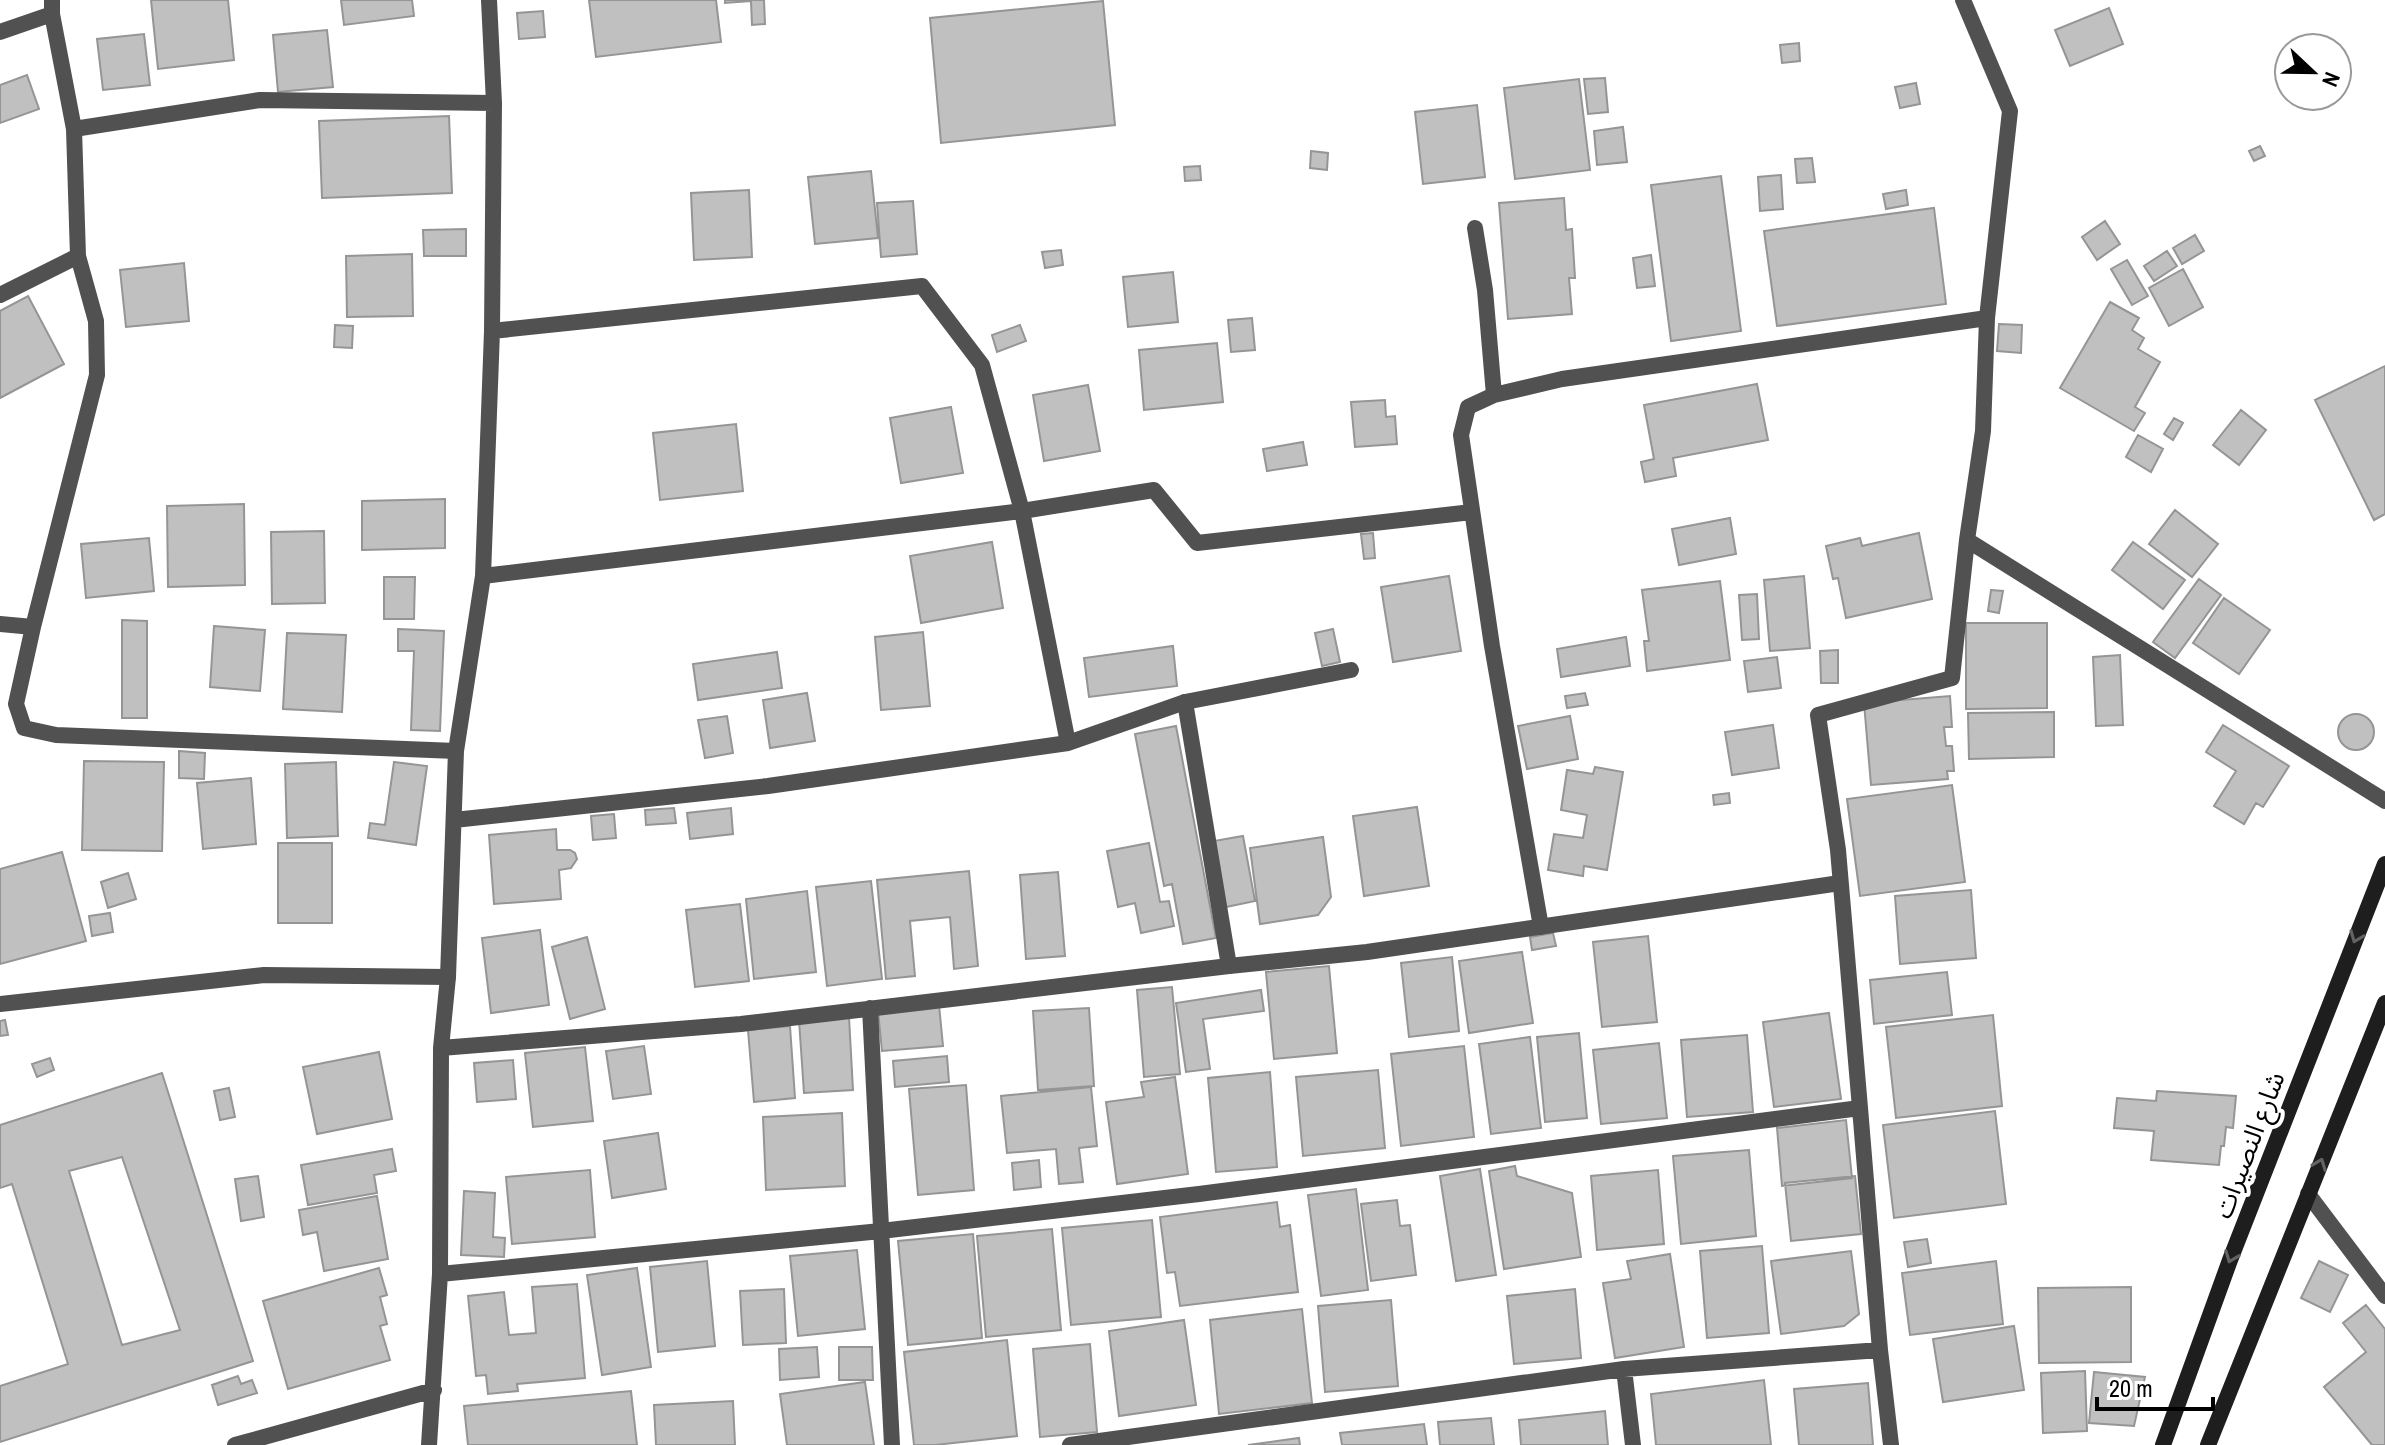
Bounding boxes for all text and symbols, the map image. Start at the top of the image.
north arrow [2273,32,2353,112]
text: N [2315,68,2348,91]
one-way arrow [2349,929,2366,943]
street label: شارع النصيرات [2205,1066,2294,1224]
one-way arrow [2310,1158,2327,1172]
one-way arrow [2224,1249,2241,1263]
scale bar [2097,1361,2213,1411]
text: 20 m [2109,1372,2153,1404]

